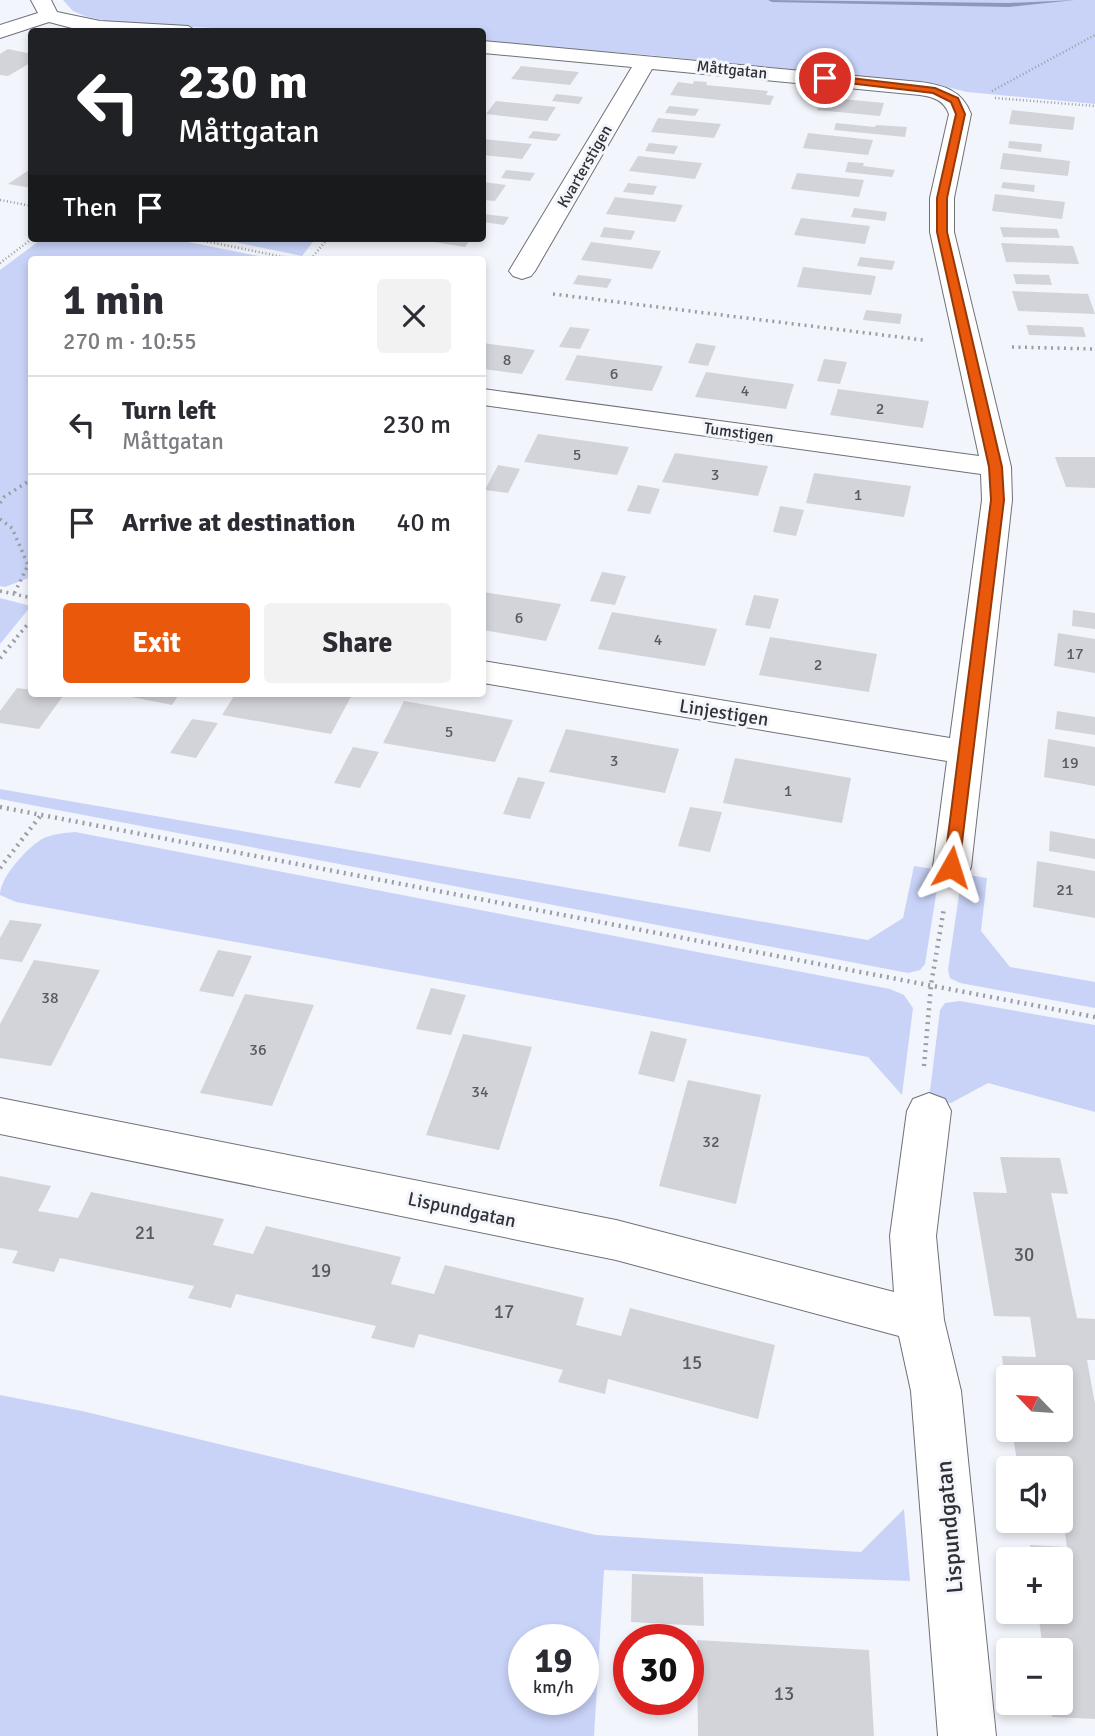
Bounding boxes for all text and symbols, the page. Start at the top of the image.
pin [795,48,855,108]
text: 230 m [178,52,308,112]
icon: left [63,56,154,147]
street label: Måttgatan [696,56,768,84]
icon: arrive [806,59,844,97]
text: Måttgatan [178,112,320,151]
street label: Kvarterstigen [553,122,617,211]
icon: arrive [131,189,169,227]
text: Then [63,192,117,224]
text: 1 min [63,275,164,326]
button: close [377,279,451,353]
text: 270 m · 10:55 [63,327,197,356]
house number: 8 [503,350,511,370]
house number: 6 [610,364,618,384]
house number: 4 [741,381,750,401]
text: Turn left [122,395,216,427]
house number: 2 [876,399,884,419]
icon: left [63,406,101,444]
text: 230 m [382,409,451,441]
street label: Tumstigen [703,418,775,448]
text: Måttgatan [122,427,224,456]
house number: 5 [573,445,581,465]
house number: 3 [711,465,719,485]
house number: 1 [854,485,862,505]
icon: arrive [63,504,101,542]
text: Arrive at destination [122,507,355,539]
text: 40 m [396,507,451,539]
button: Exit [63,603,250,683]
button: Share [264,603,451,683]
house number: 6 [515,608,523,628]
house number: 4 [654,630,663,650]
house number: 17 [1066,644,1084,664]
house number: 2 [814,655,822,675]
street label: Linjestigen [677,694,770,732]
house number: 5 [445,722,453,742]
house number: 3 [610,751,618,771]
house number: 19 [1061,753,1079,773]
house number: 1 [784,781,792,801]
position arrow [914,830,988,904]
house number: 21 [1056,880,1074,900]
house number: 38 [41,988,59,1008]
house number: 36 [249,1040,267,1060]
house number: 34 [471,1082,489,1102]
house number: 32 [702,1132,720,1152]
street label: Lispundgatan [405,1187,518,1233]
house number: 21 [135,1221,155,1245]
house number: 30 [1014,1243,1034,1267]
house number: 19 [311,1259,331,1283]
house number: 17 [494,1300,514,1324]
house number: 15 [682,1351,702,1375]
north arrow [996,1365,1073,1442]
map controls [996,1365,1073,1715]
button: sound [996,1456,1073,1533]
street label: Lispundgatan [929,1459,970,1595]
button: + [996,1547,1073,1624]
speed limit sign: 30 [613,1624,704,1715]
button: − [996,1638,1073,1715]
text: 19 [535,1639,572,1682]
text: km/h [533,1676,574,1698]
house number: 13 [774,1682,794,1706]

